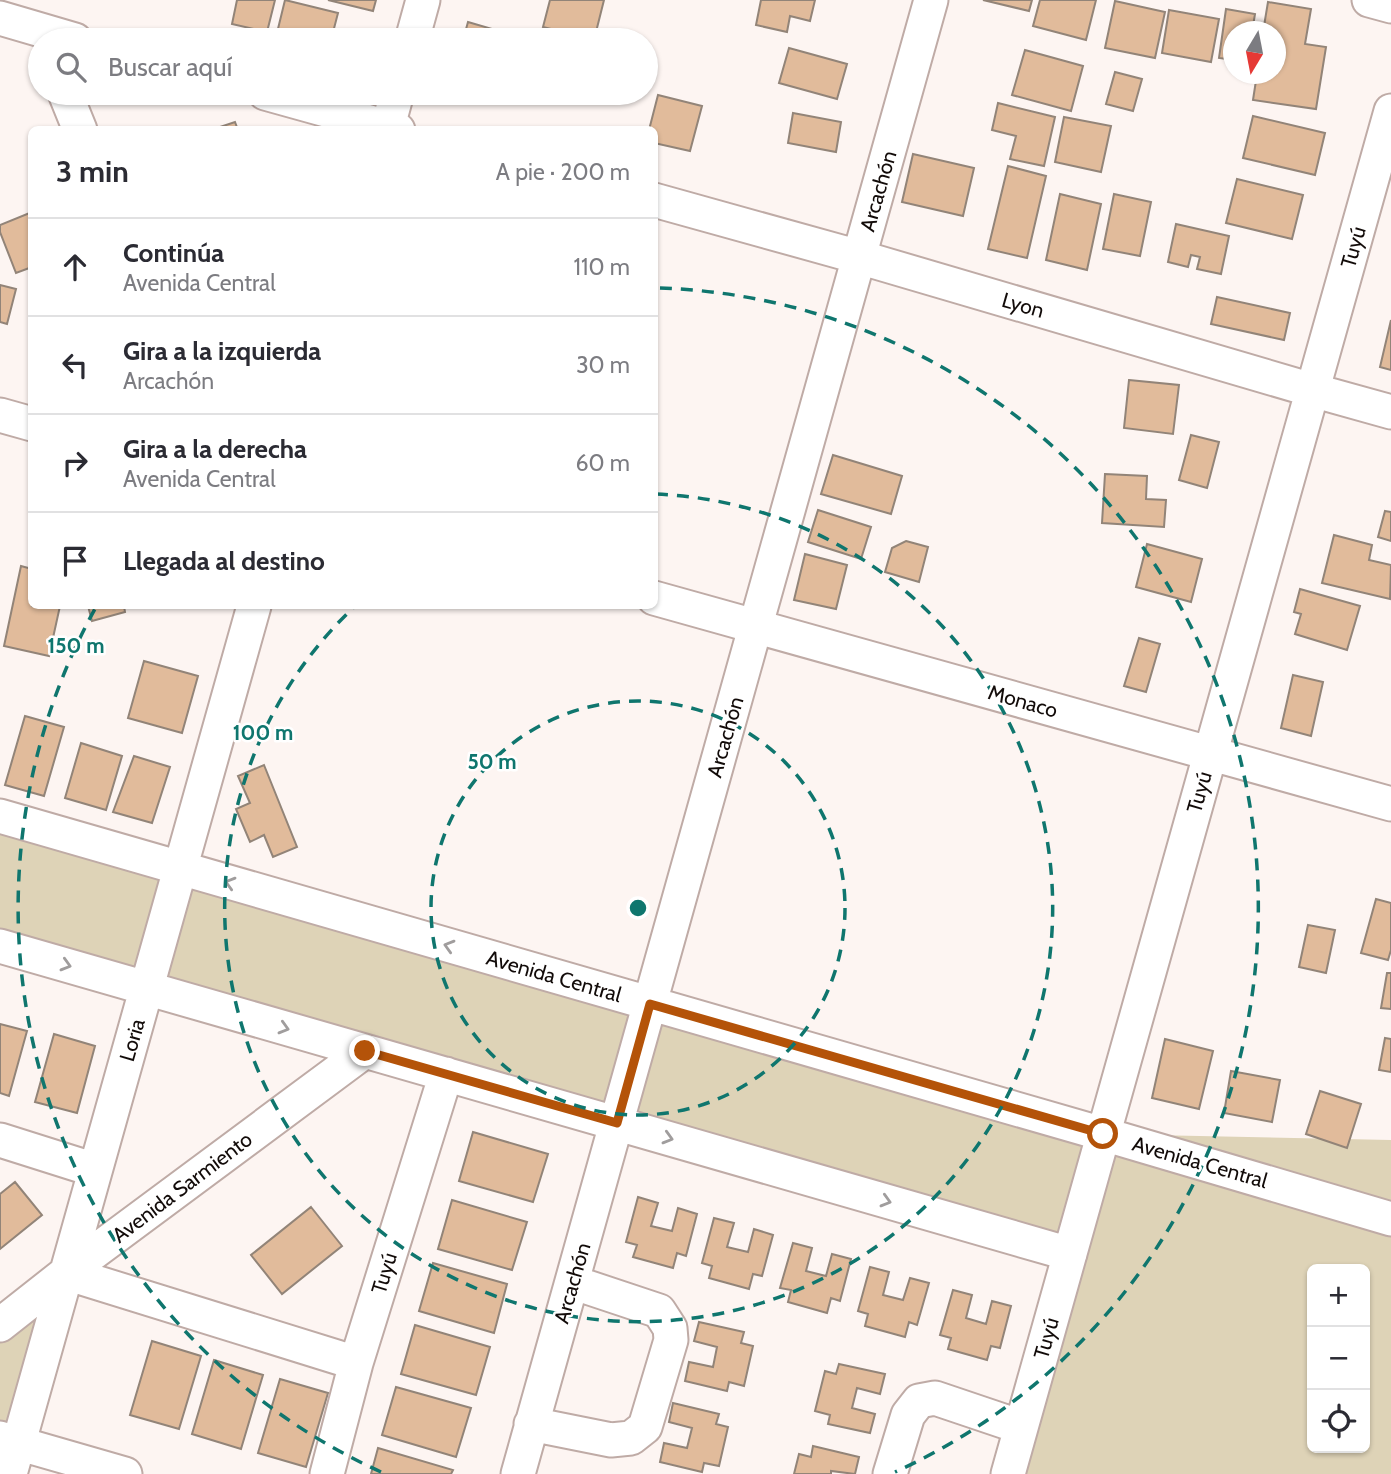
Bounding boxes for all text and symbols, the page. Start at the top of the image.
north arrow [1223,21,1286,84]
search box [28,28,658,105]
icon: search [52,48,90,86]
text: Buscar aquí [108,51,232,83]
street label: Arcachón [855,148,901,234]
text: 3 min [56,153,129,190]
text: A pie · 200 m [496,158,630,186]
street label: Tuyú [1335,223,1371,271]
text: Continúa [123,237,224,269]
icon: ahead [56,248,94,286]
text: 110 m [574,253,630,281]
text: Avenida Central [123,269,276,297]
street label: Lyon [999,287,1047,323]
text: Gira a la izquierda [123,335,321,367]
icon: left [56,346,94,384]
text: 30 m [576,351,630,379]
text: Arcachón [123,367,214,395]
text: Gira a la derecha [123,433,307,465]
icon: right [56,444,94,482]
text: 60 m [576,449,630,477]
text: Avenida Central [123,465,276,493]
icon: arrive [56,542,94,580]
text: Llegada al destino [123,545,325,577]
text: 150 m [48,633,104,658]
street label: Monaco [985,679,1061,723]
street label: Arcachón [702,694,748,780]
text: 100 m [233,720,293,745]
text: 50 m [467,749,517,774]
street label: Tuyú [1181,768,1217,816]
one-way arrow [224,876,236,891]
centre of rings [626,896,650,920]
one-way arrow [443,939,455,954]
street label: Avenida Central [484,945,624,1007]
one-way arrow [59,956,71,971]
street label: Loria [114,1016,150,1064]
one-way arrow [278,1019,290,1034]
route end [349,1035,380,1066]
route start [1087,1118,1118,1149]
street label: Avenida Sarmiento [107,1126,257,1248]
one-way arrow [661,1129,673,1144]
street label: Avenida Central [1130,1131,1270,1193]
one-way arrow [880,1192,892,1207]
street label: Arcachón [549,1240,595,1326]
street label: Tuyú [366,1249,402,1297]
map controls [1307,1264,1370,1453]
button: + [1307,1264,1370,1327]
street label: Tuyú [1028,1314,1064,1362]
button: − [1307,1327,1370,1390]
button: locate [1307,1390,1370,1453]

